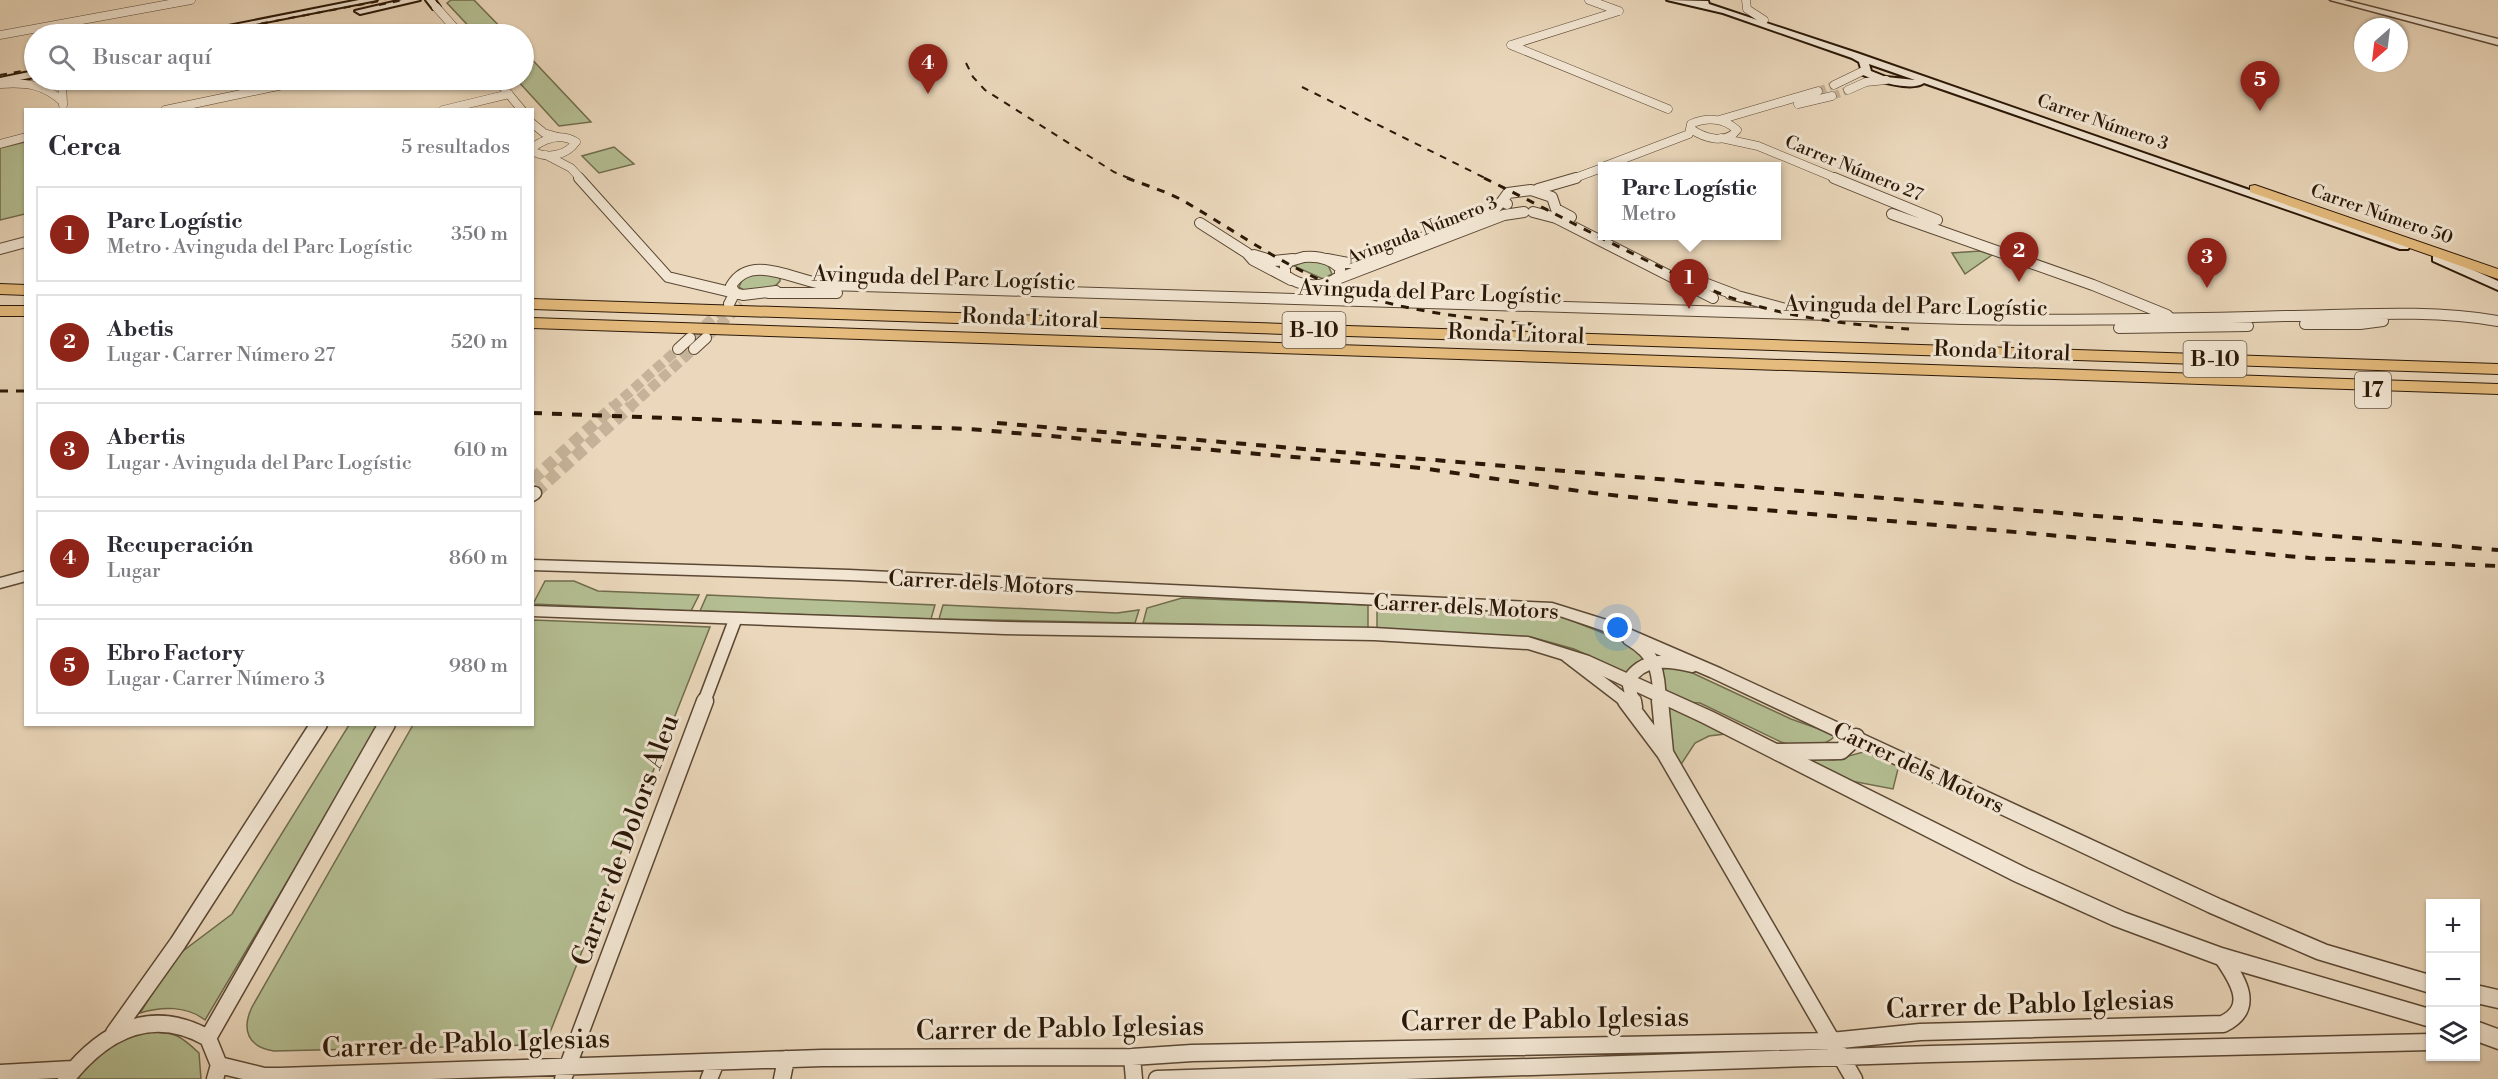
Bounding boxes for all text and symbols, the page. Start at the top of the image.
north arrow [2354,18,2408,72]
search box [24,24,534,90]
icon: search [45,41,78,74]
text: Buscar aquí [93,44,211,71]
pin: 4 [908,44,948,94]
pin: 5 [2240,62,2280,111]
street label: Carrer Número 3 [2034,89,2172,156]
street label: Carrer Número 27 [1781,130,1926,207]
text: Cerca [48,131,121,163]
text: 5 resultados [401,135,510,160]
popup [1598,162,1781,240]
text: Parc Logístic [1622,175,1757,202]
street label: Carrer Número 50 [2307,179,2456,250]
street label: Avinguda Número 3 [1343,191,1501,270]
text: Metro [1622,202,1676,227]
text: Parc Logístic [107,208,243,235]
text: 1 [65,222,74,247]
text: 350 m [451,222,508,247]
pin: 2 [2000,232,2038,282]
text: Metro · Avinguda del Parc Logístic [107,235,413,260]
pin: 3 [2188,238,2226,288]
street label: Avinguda del Parc Logístic [811,260,1076,297]
pin: 1 [1670,260,1708,309]
street label: Avinguda del Parc Logístic [1297,274,1562,311]
street label: Avinguda del Parc Logístic [1783,291,2048,322]
street label: Ronda Litoral [961,303,1099,334]
road number: B-10 [1282,312,1346,348]
text: Abetis [107,316,174,343]
street label: Ronda Litoral [1447,319,1585,350]
text: 2 [63,330,76,355]
text: 520 m [451,330,508,355]
street label: Ronda Litoral [1933,336,2071,367]
road number: B-10 [2184,341,2246,377]
text: Lugar · Carrer Número 27 [107,343,335,368]
road number: 17 [2355,372,2391,408]
text: Abertis [107,424,185,451]
text: 3 [63,438,76,463]
text: 610 m [454,438,508,463]
text: Lugar · Avinguda del Parc Logístic [107,451,412,476]
text: Recuperación [107,532,253,559]
text: 4 [63,546,76,571]
text: 860 m [449,546,508,571]
text: Lugar [107,559,161,584]
street label: Carrer dels Motors [888,565,1074,602]
street label: Carrer dels Motors [1373,589,1559,626]
your location [1603,613,1632,642]
text: Ebro Factory [107,640,244,667]
text: 5 [63,654,76,679]
text: 980 m [449,654,508,679]
text: Lugar · Carrer Número 3 [107,667,325,692]
street label: Carrer de Dolors Aleu [565,709,687,971]
street label: Carrer dels Motors [1829,717,2008,820]
map controls [2426,899,2480,1061]
button: + [2426,899,2480,953]
button: − [2426,953,2480,1007]
street label: Carrer de Pablo Iglesias [1885,983,2175,1027]
street label: Carrer de Pablo Iglesias [1401,1000,1689,1040]
button: layers [2426,1007,2480,1061]
street label: Carrer de Pablo Iglesias [916,1009,1204,1049]
street label: Carrer de Pablo Iglesias [321,1022,611,1066]

